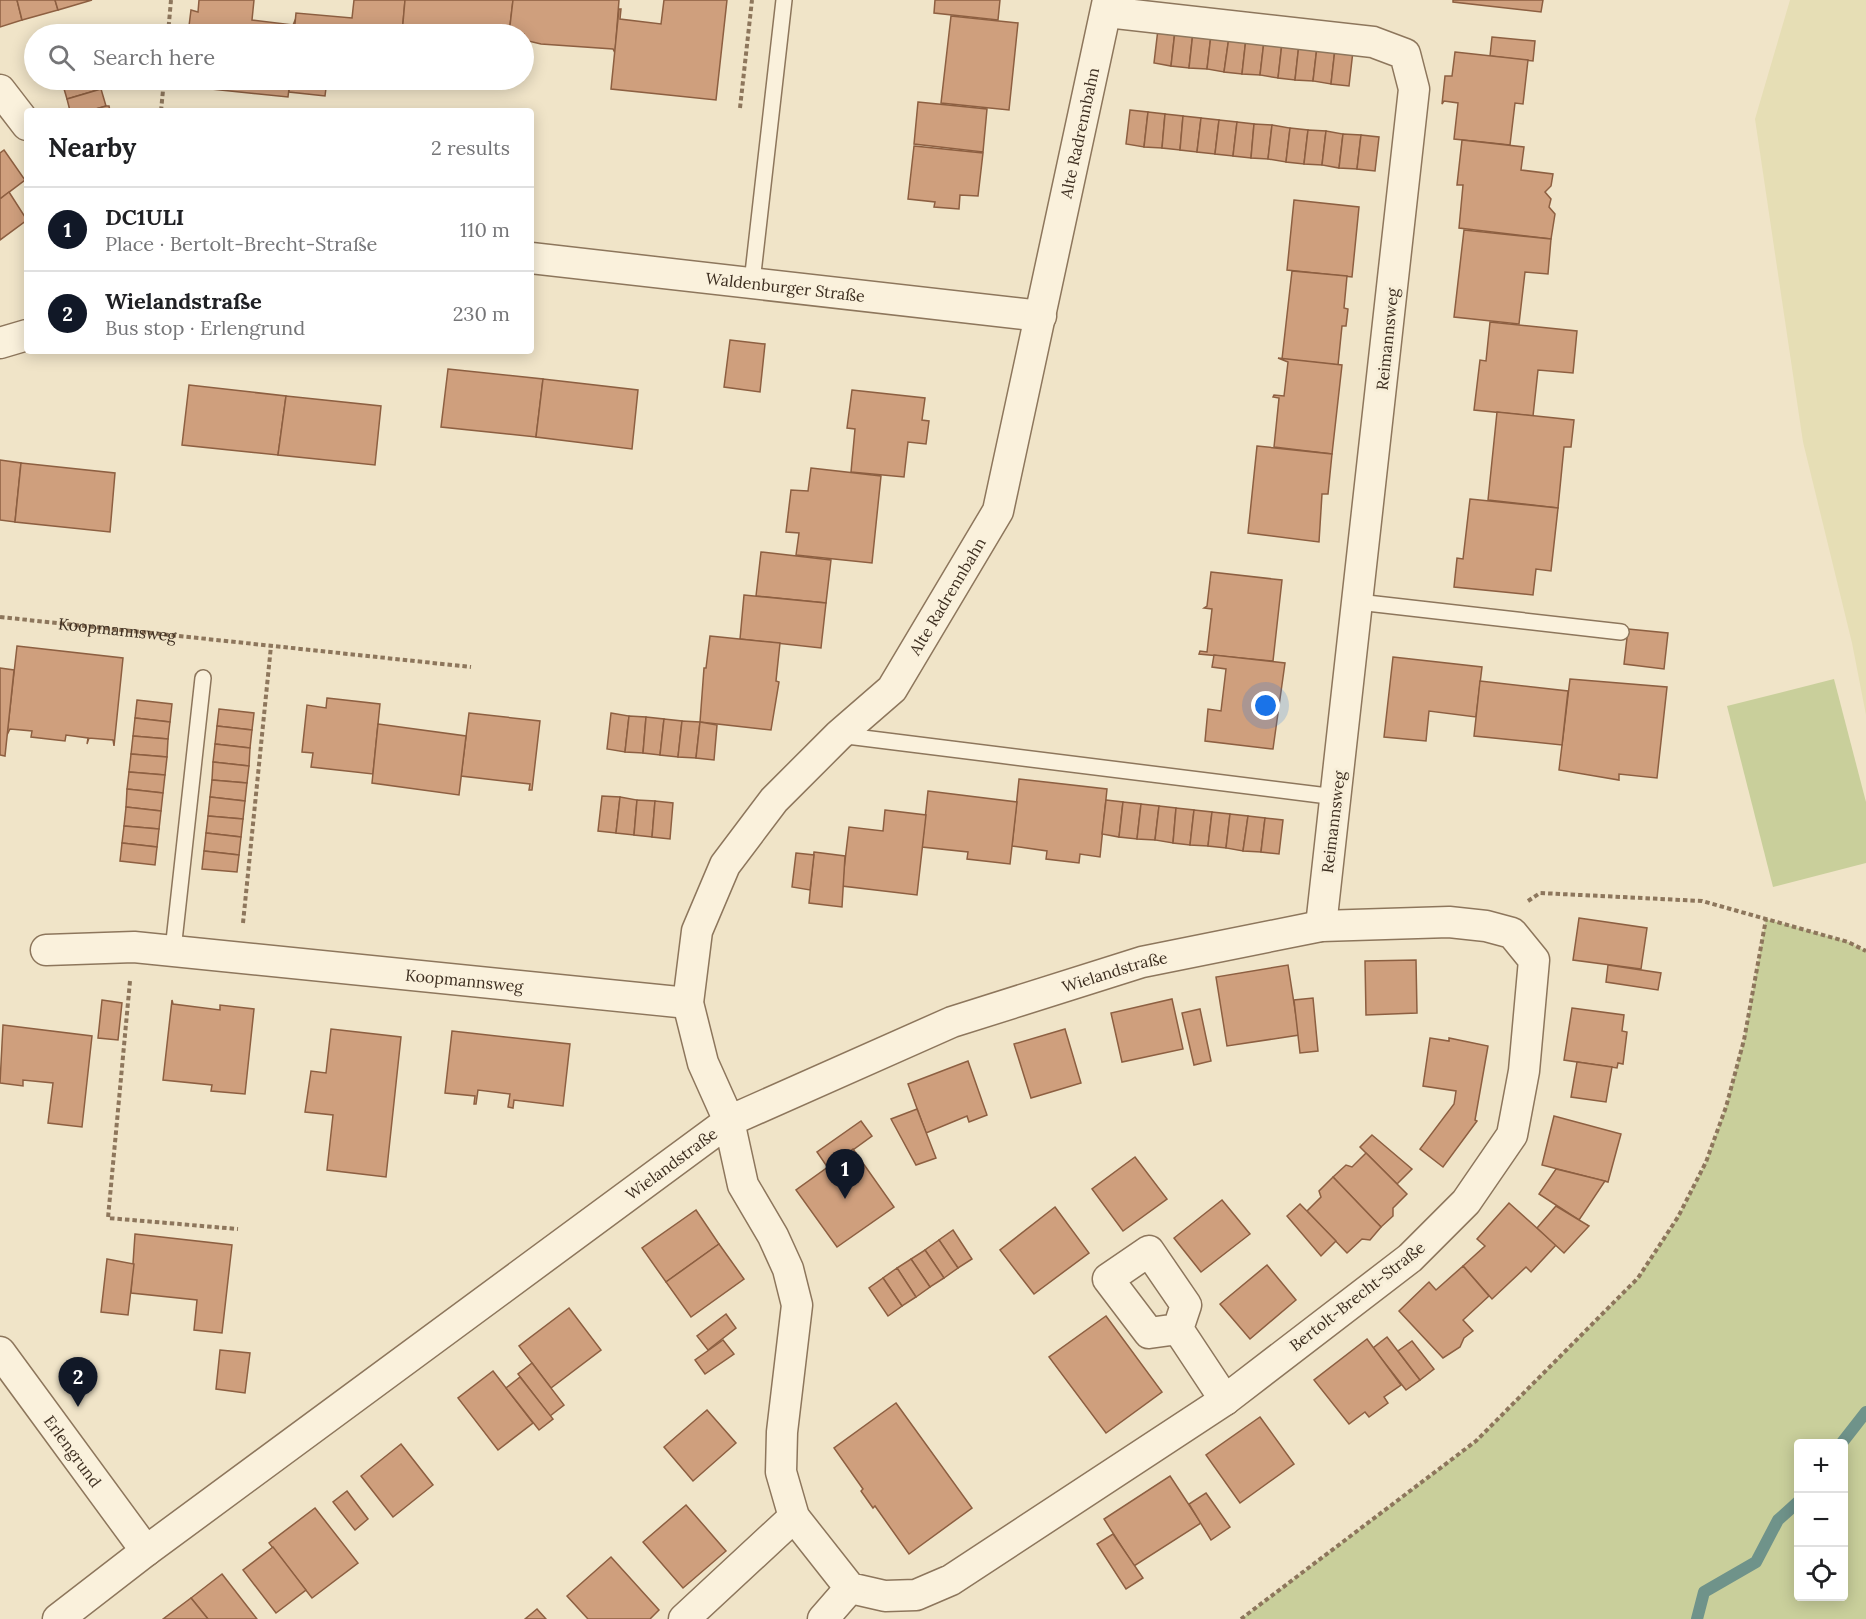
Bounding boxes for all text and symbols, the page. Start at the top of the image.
search box [24,24,534,90]
icon: search [45,41,78,74]
text: Search here [93,43,215,71]
street label: Alte Radrennbahn [1055,65,1103,201]
text: Nearby [48,131,136,164]
text: 2 results [431,135,510,160]
text: DC1ULI [105,203,184,231]
text: 1 [63,217,72,242]
text: 110 m [460,217,510,242]
text: Place · Bertolt-Brecht-Straße [105,231,377,256]
street label: Waldenburger Straße [705,268,866,306]
street label: Reimannsweg [1372,286,1402,391]
text: Wielandstraße [105,287,262,315]
text: 2 [62,301,73,326]
text: 230 m [453,301,510,326]
text: Bus stop · Erlengrund [105,315,305,340]
street label: Alte Radrennbahn [904,534,990,659]
street label: Koopmannsweg [57,613,179,646]
your location [1251,691,1280,720]
street label: Reimannsweg [1317,769,1349,874]
street label: Wielandstraße [1059,947,1169,997]
street label: Koopmannsweg [404,964,525,996]
street label: Wielandstraße [622,1123,721,1204]
pin: 1 [826,1150,864,1199]
street label: Bertolt-Brecht-Straße [1285,1237,1429,1355]
pin: 2 [58,1358,98,1407]
street label: Erlengrund [40,1411,106,1491]
map controls [1794,1439,1848,1601]
button: + [1794,1439,1848,1493]
button: − [1794,1493,1848,1547]
button: locate [1794,1547,1848,1601]

